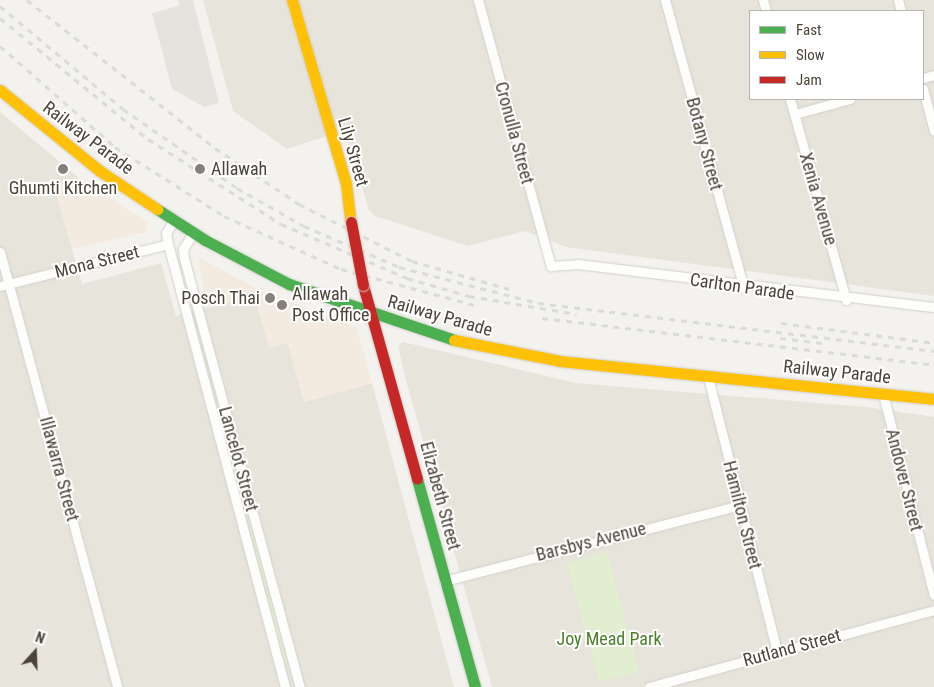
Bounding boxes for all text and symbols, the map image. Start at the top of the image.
legend [749,10,924,100]
text: Fast [796,21,821,39]
text: Slow [796,46,825,64]
text: Jam [796,71,822,89]
street label: Cronulla Street [490,79,538,187]
street label: Botany Street [681,95,727,193]
street label: Railway Parade [38,97,138,179]
street label: Lily Street [333,115,373,189]
street label: Xenia Avenue [794,150,842,248]
place label: Allawah [211,158,267,180]
marker: Allawah [193,162,207,176]
marker: Ghumti Kitchen [57,163,69,175]
place label: Ghumti Kitchen [9,177,117,199]
street label: Mona Street [53,241,141,283]
street label: Carlton Parade [688,269,796,305]
place label: Allawah Post Office [292,284,370,326]
place label: Posch Thai [181,287,260,309]
street label: Railway Parade [385,291,495,341]
marker: Posch Thai [264,292,276,304]
marker: Allawah Post Office [276,299,288,311]
street label: Railway Parade [782,356,892,388]
street label: Lancelot Street [214,404,262,514]
street label: Illawarra Street [35,414,83,524]
street label: Andover Street [881,427,927,533]
street label: Elizabeth Street [415,439,465,553]
street label: Hamilton Street [718,459,766,571]
street label: Barsbys Avenue [534,518,648,566]
street label: Rutland Street [741,625,843,671]
north arrow [10,627,60,677]
park label: Joy Mead Park [556,628,662,650]
text: N [33,629,47,647]

